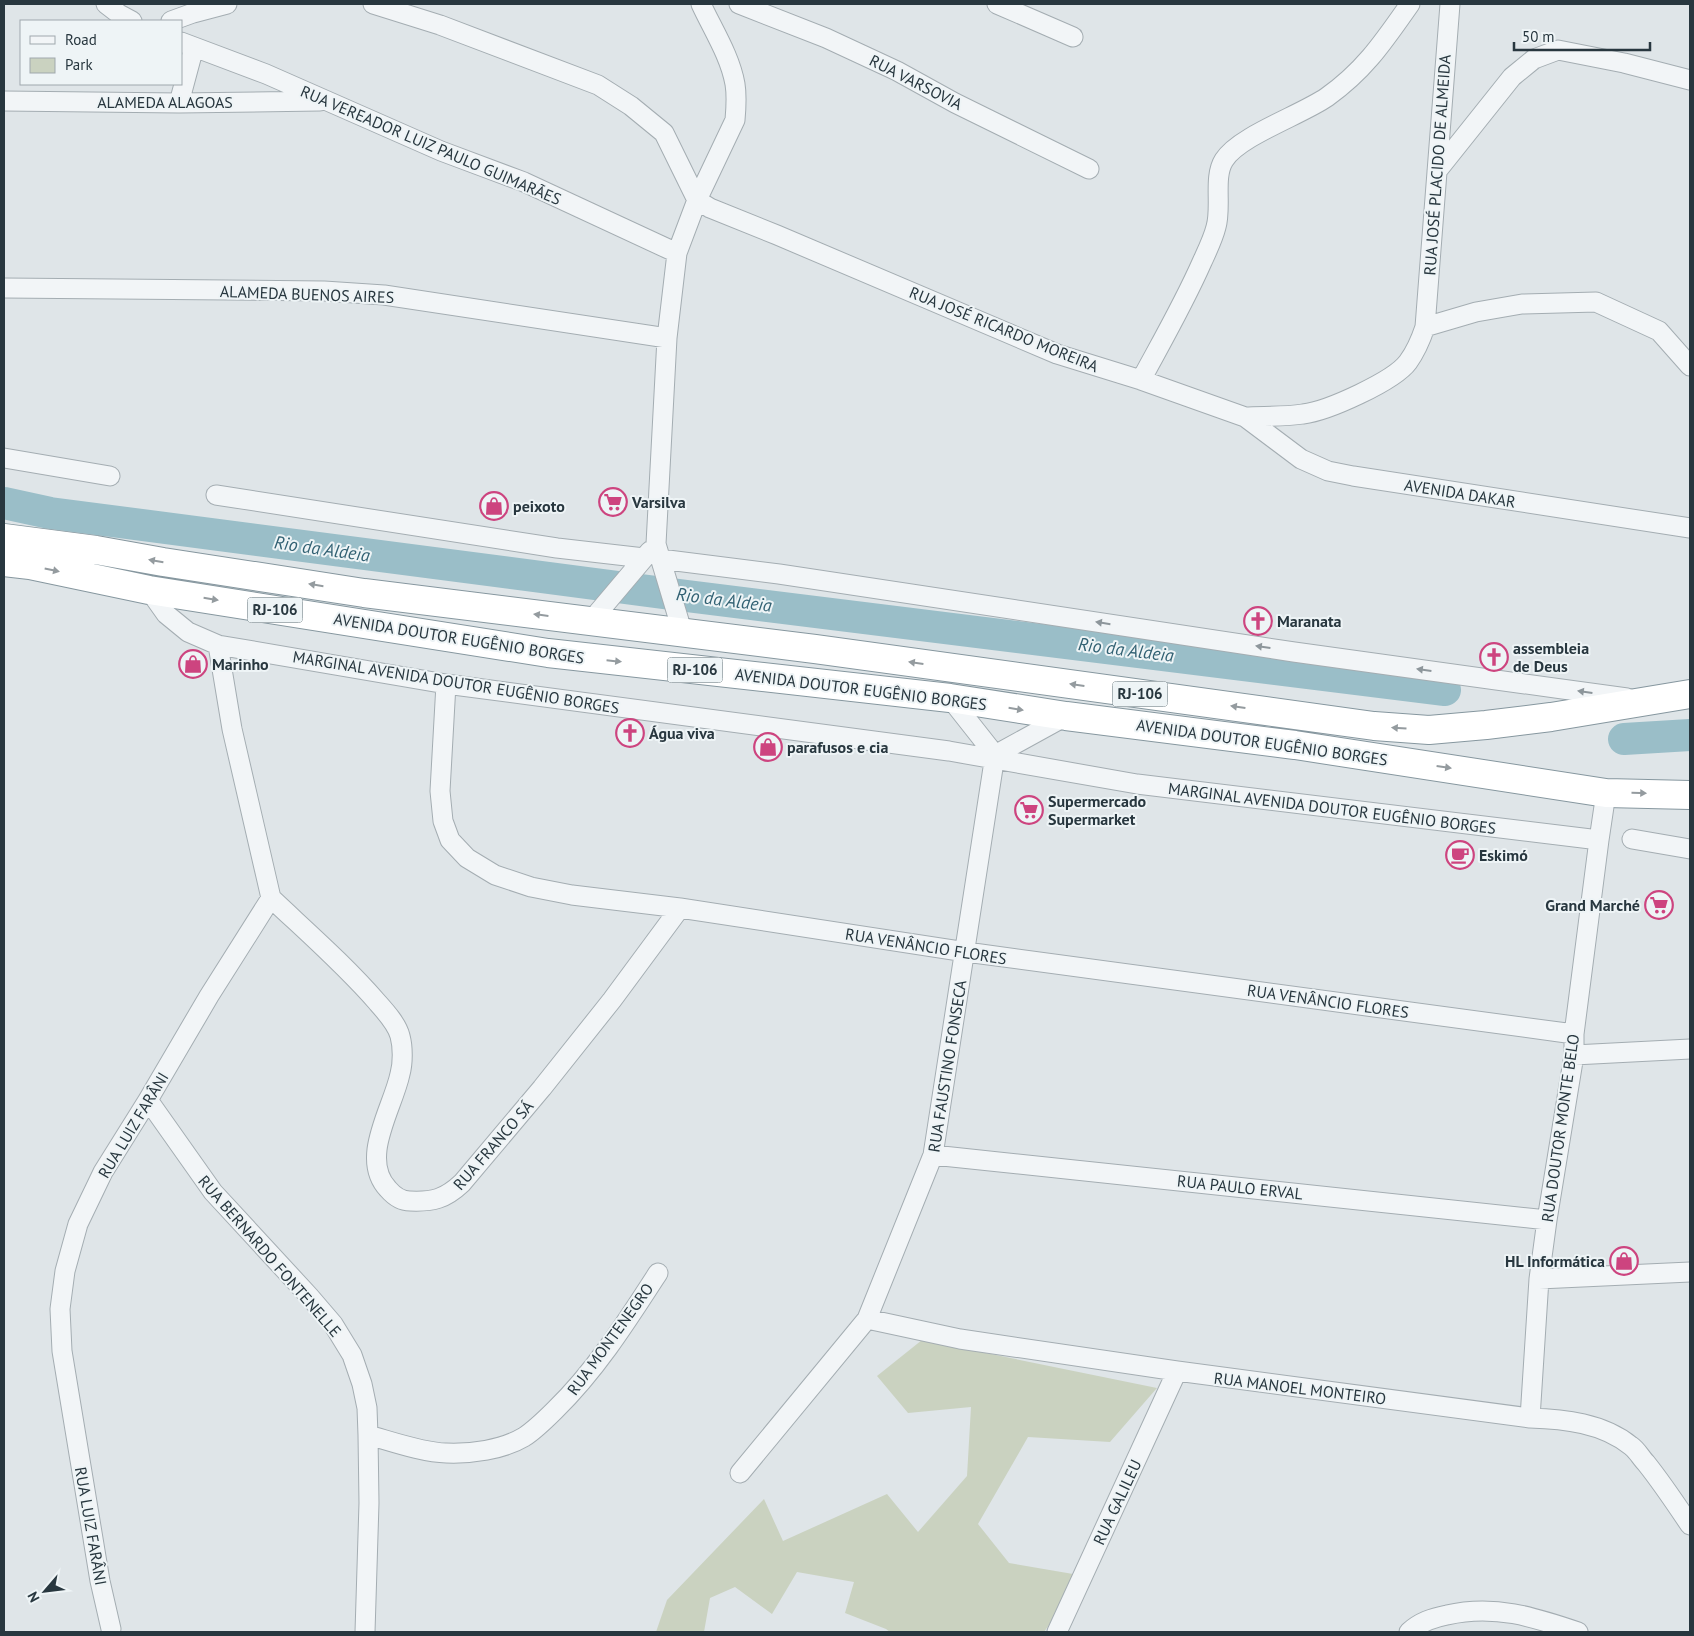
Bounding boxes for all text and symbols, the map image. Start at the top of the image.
legend [20,20,182,85]
scale bar [1514,20,1650,52]
text: 50 m [1522,27,1555,46]
text: Road [65,30,97,49]
street label: RUA VARSOVIA [866,50,966,114]
street label: RUA JOSÉ PLACIDO DE ALMEIDA [1419,53,1455,276]
text: Park [65,55,93,74]
street label: RUA VEREADOR LUIZ PAULO GUIMARÃES [298,81,564,209]
street label: ALAMEDA ALAGOAS [97,92,233,112]
street label: ALAMEDA BUENOS AIRES [220,281,394,307]
street label: RUA JOSÉ RICARDO MOREIRA [907,282,1102,376]
street label: AVENIDA DAKAR [1403,474,1517,512]
supermarket icon: Varsilva [598,487,628,517]
shop icon: peixoto [479,491,509,521]
place label: Varsilva [631,492,686,512]
place label: peixoto [513,496,565,516]
water label: Rio da Aldeia [273,530,372,567]
one-way arrow [147,556,163,564]
one-way arrow [44,566,60,574]
one-way arrow [308,581,324,589]
water label: Rio da Aldeia [675,582,773,617]
one-way arrow [204,596,220,604]
road number: RJ-106 [248,598,302,622]
church icon: Maranata [1243,606,1273,636]
street label: AVENIDA DOUTOR EUGÊNIO BORGES [332,608,586,668]
one-way arrow [533,611,549,619]
place label: Maranata [1277,611,1342,631]
one-way arrow [1094,619,1110,627]
water label: Rio da Aldeia [1077,632,1175,667]
place label: assembleia de Deus [1513,638,1589,676]
church icon: assembleia de Deus [1479,642,1509,672]
one-way arrow [1255,643,1271,651]
street label: MARGINAL AVENIDA DOUTOR EUGÊNIO BORGES [291,646,621,718]
shop icon: Marinho [178,649,208,679]
place label: Marinho [212,654,269,674]
one-way arrow [606,657,622,665]
road number: RJ-106 [668,658,722,682]
one-way arrow [908,659,924,667]
street label: AVENIDA DOUTOR EUGÊNIO BORGES [734,664,988,714]
one-way arrow [1416,665,1432,673]
one-way arrow [1069,681,1085,689]
road number: RJ-106 [1112,682,1168,706]
one-way arrow [1577,688,1593,696]
one-way arrow [1230,703,1246,711]
one-way arrow [1008,705,1024,713]
street label: AVENIDA DOUTOR EUGÊNIO BORGES [1135,714,1389,770]
church icon: Água viva [615,718,645,748]
place label: Água viva [649,723,715,743]
one-way arrow [1391,723,1407,731]
shop icon: parafusos e cia [753,732,783,762]
place label: parafusos e cia [787,737,888,757]
one-way arrow [1436,763,1452,771]
street label: MARGINAL AVENIDA DOUTOR EUGÊNIO BORGES [1167,778,1497,838]
one-way arrow [1631,790,1647,798]
place label: Supermercado Supermarket [1048,791,1147,829]
supermarket icon: Supermercado Supermarket [1014,795,1044,825]
cafe icon: Eskimó [1445,840,1475,870]
place label: Eskimó [1479,845,1528,865]
supermarket icon: Grand Marché [1644,890,1674,920]
place label: Grand Marché [1545,895,1640,915]
street label: RUA VENÂNCIO FLORES [844,923,1008,969]
street label: RUA FAUSTINO FONSECA [924,978,971,1154]
street label: RUA VENÂNCIO FLORES [1246,980,1410,1022]
street label: RUA DOUTOR MONTE BELO [1537,1033,1583,1223]
street label: RUA LUIZ FARÂNI [93,1068,173,1182]
street label: RUA FRANCO SÁ [449,1096,538,1194]
street label: RUA PAULO ERVAL [1176,1170,1304,1204]
street label: RUA BERNARDO FONTENELLE [194,1171,346,1341]
shop icon: HL Informática [1609,1246,1639,1276]
place label: HL Informática [1505,1251,1605,1271]
street label: RUA MONTENEGRO [563,1279,657,1399]
street label: RUA MANOEL MONTEIRO [1213,1368,1387,1408]
street label: RUA GALILEU [1088,1456,1146,1548]
street label: RUA LUIZ FARÂNI [71,1465,111,1587]
north arrow [20,1566,70,1616]
text: N [23,1589,44,1605]

